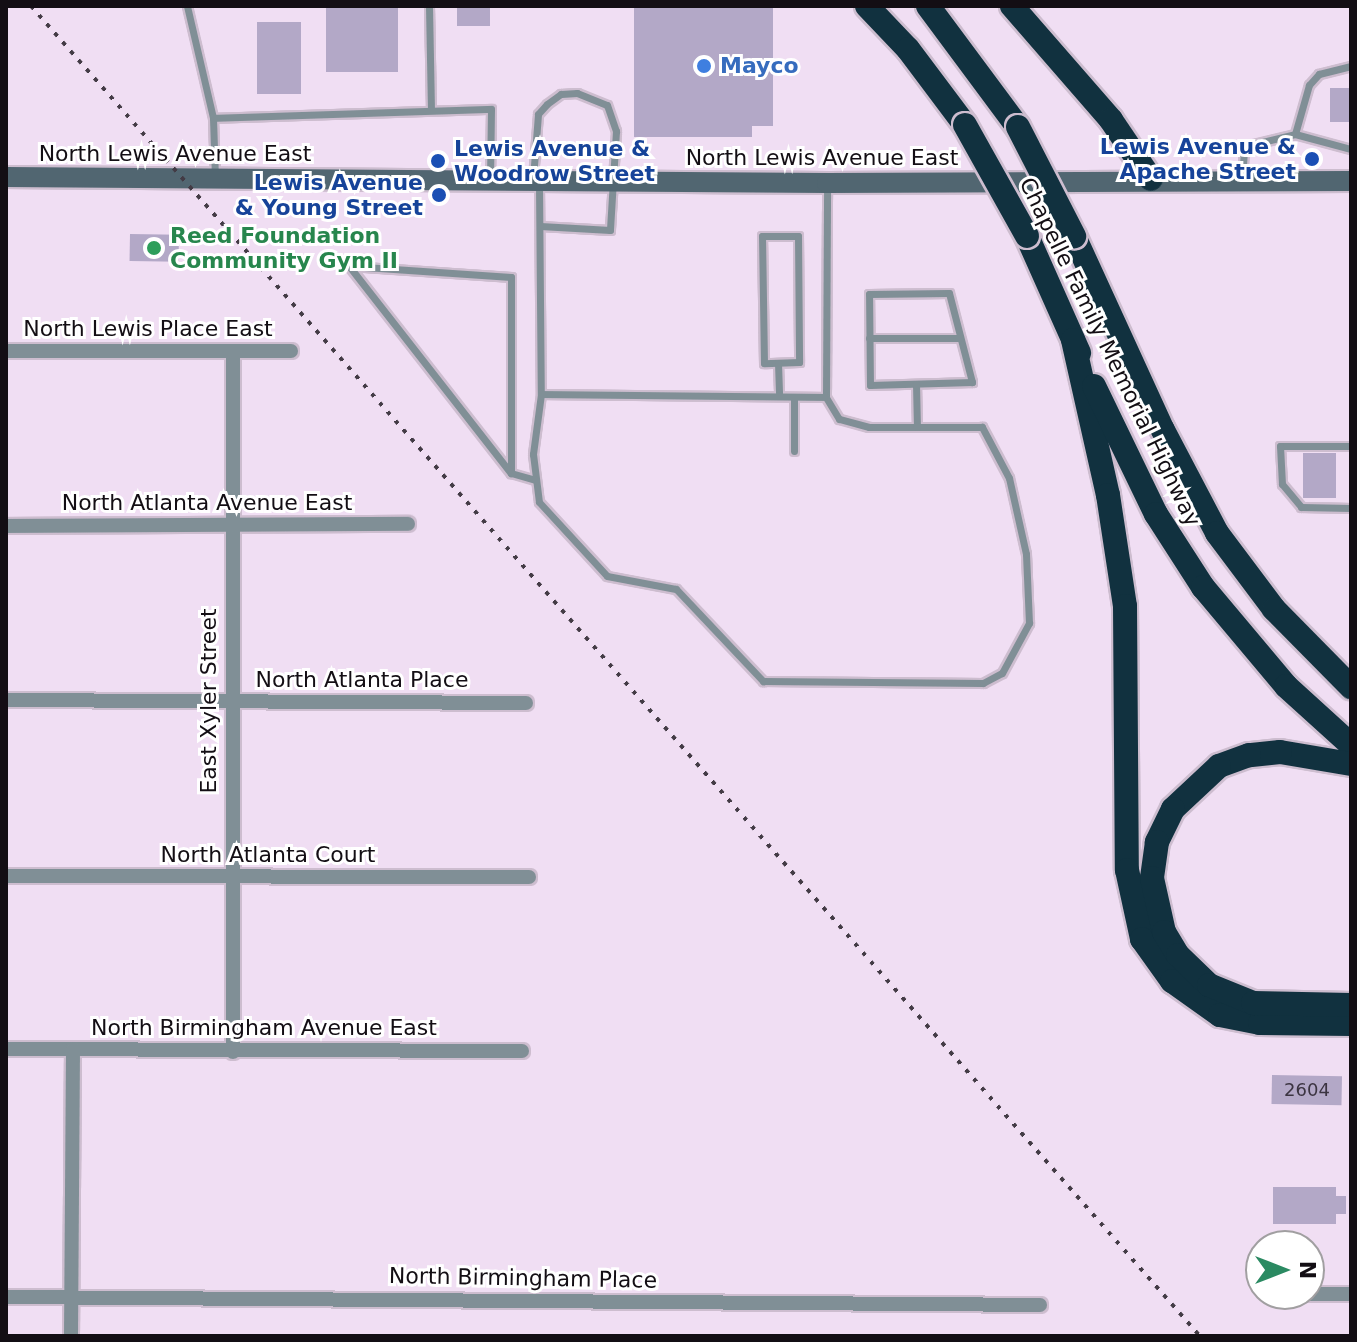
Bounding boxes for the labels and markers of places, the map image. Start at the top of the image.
place label: Mayco [720,53,799,79]
marker: Mayco [695,57,713,75]
place label: Lewis Avenue & Apache Street [1100,133,1296,184]
place label: Lewis Avenue & Woodrow Street [454,135,655,186]
marker: Lewis Avenue & Apache Street [1303,150,1321,168]
marker: Lewis Avenue & Woodrow Street [429,152,447,170]
place label: Lewis Avenue & Young Street [235,169,423,220]
marker: Lewis Avenue & Young Street [430,186,448,204]
place label: Reed Foundation Community Gym II [170,222,398,274]
marker: Reed Foundation Community Gym II [145,239,163,257]

